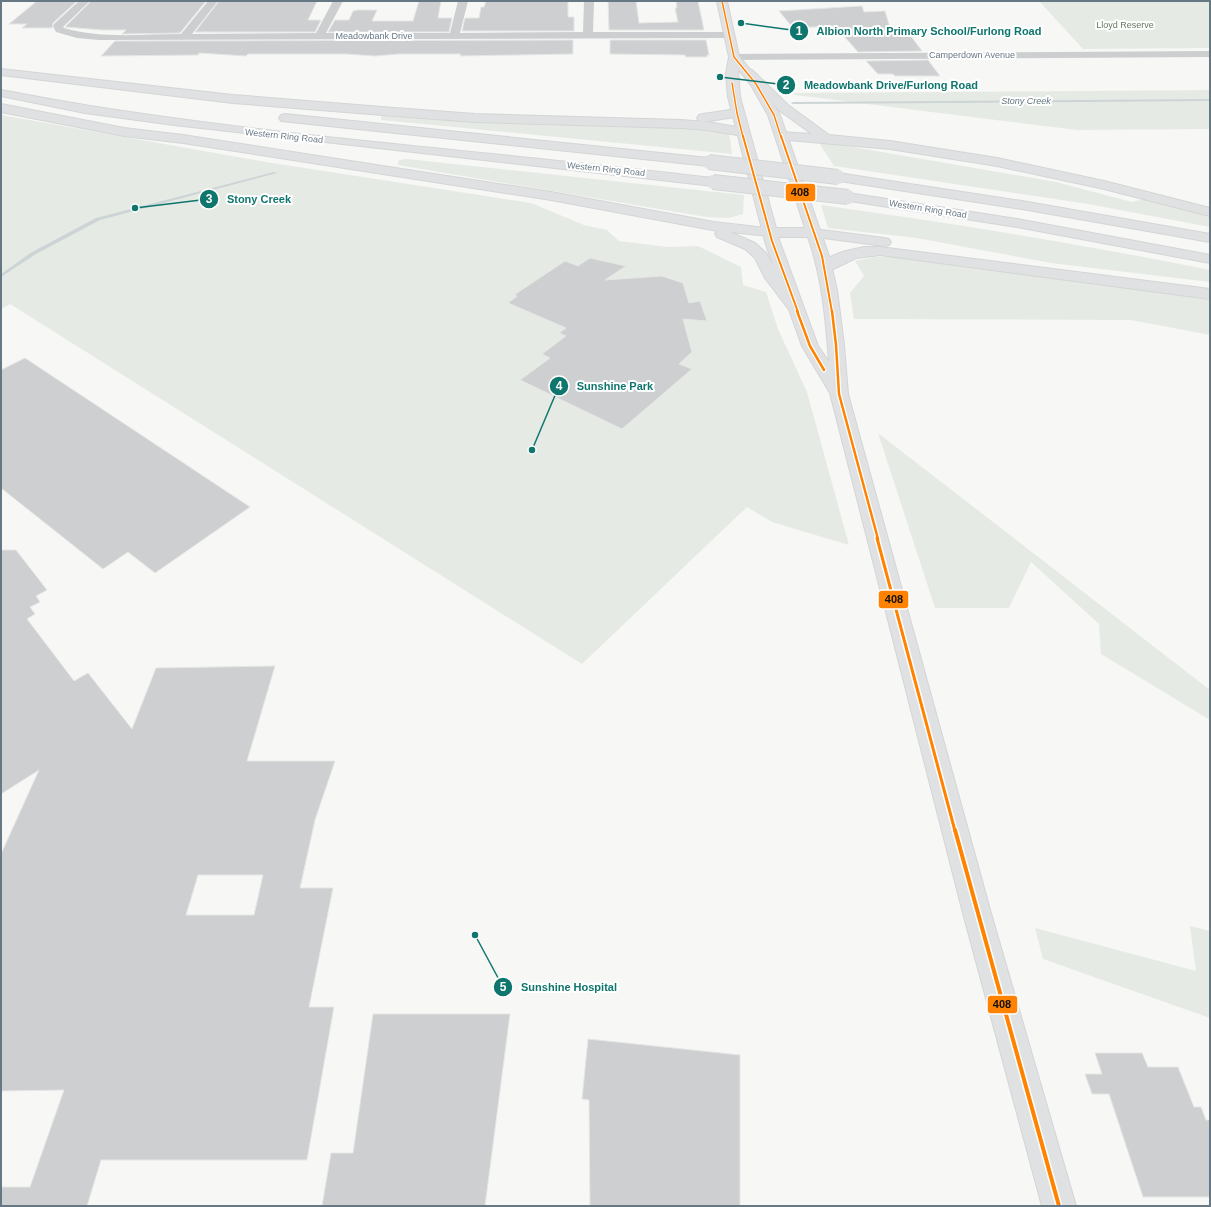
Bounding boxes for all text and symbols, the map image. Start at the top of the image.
callout: Albion North Primary School/Furlong Road [789,19,1050,42]
park label: Lloyd Reserve [1096,20,1154,30]
text: 1 [796,24,803,38]
text: Albion North Primary School/Furlong Road [817,25,1041,37]
street label: Meadowbank Drive [335,31,413,41]
street label: Camperdown Avenue [929,50,1015,60]
callout: Meadowbank Drive/Furlong Road [776,74,986,97]
text: 2 [783,78,790,92]
text: Meadowbank Drive/Furlong Road [804,79,978,91]
water label: Stony Creek [1001,96,1051,106]
street label: Western Ring Road [245,127,323,145]
street label: Western Ring Road [567,160,645,178]
line badge: 408 [785,183,816,202]
text: 408 [791,186,809,198]
callout: Stony Creek [199,187,300,210]
text: 3 [206,192,213,206]
text: Stony Creek [227,193,292,205]
street label: Western Ring Road [889,198,967,220]
callout: Sunshine Park [549,375,661,398]
text: 4 [556,379,563,393]
text: Sunshine Park [577,380,654,392]
line badge: 408 [878,590,909,609]
text: 408 [885,593,903,605]
callout: Sunshine Hospital [493,976,625,999]
text: 5 [500,980,507,994]
text: Sunshine Hospital [521,981,617,993]
line badge: 408 [987,995,1018,1014]
text: 408 [993,998,1011,1010]

